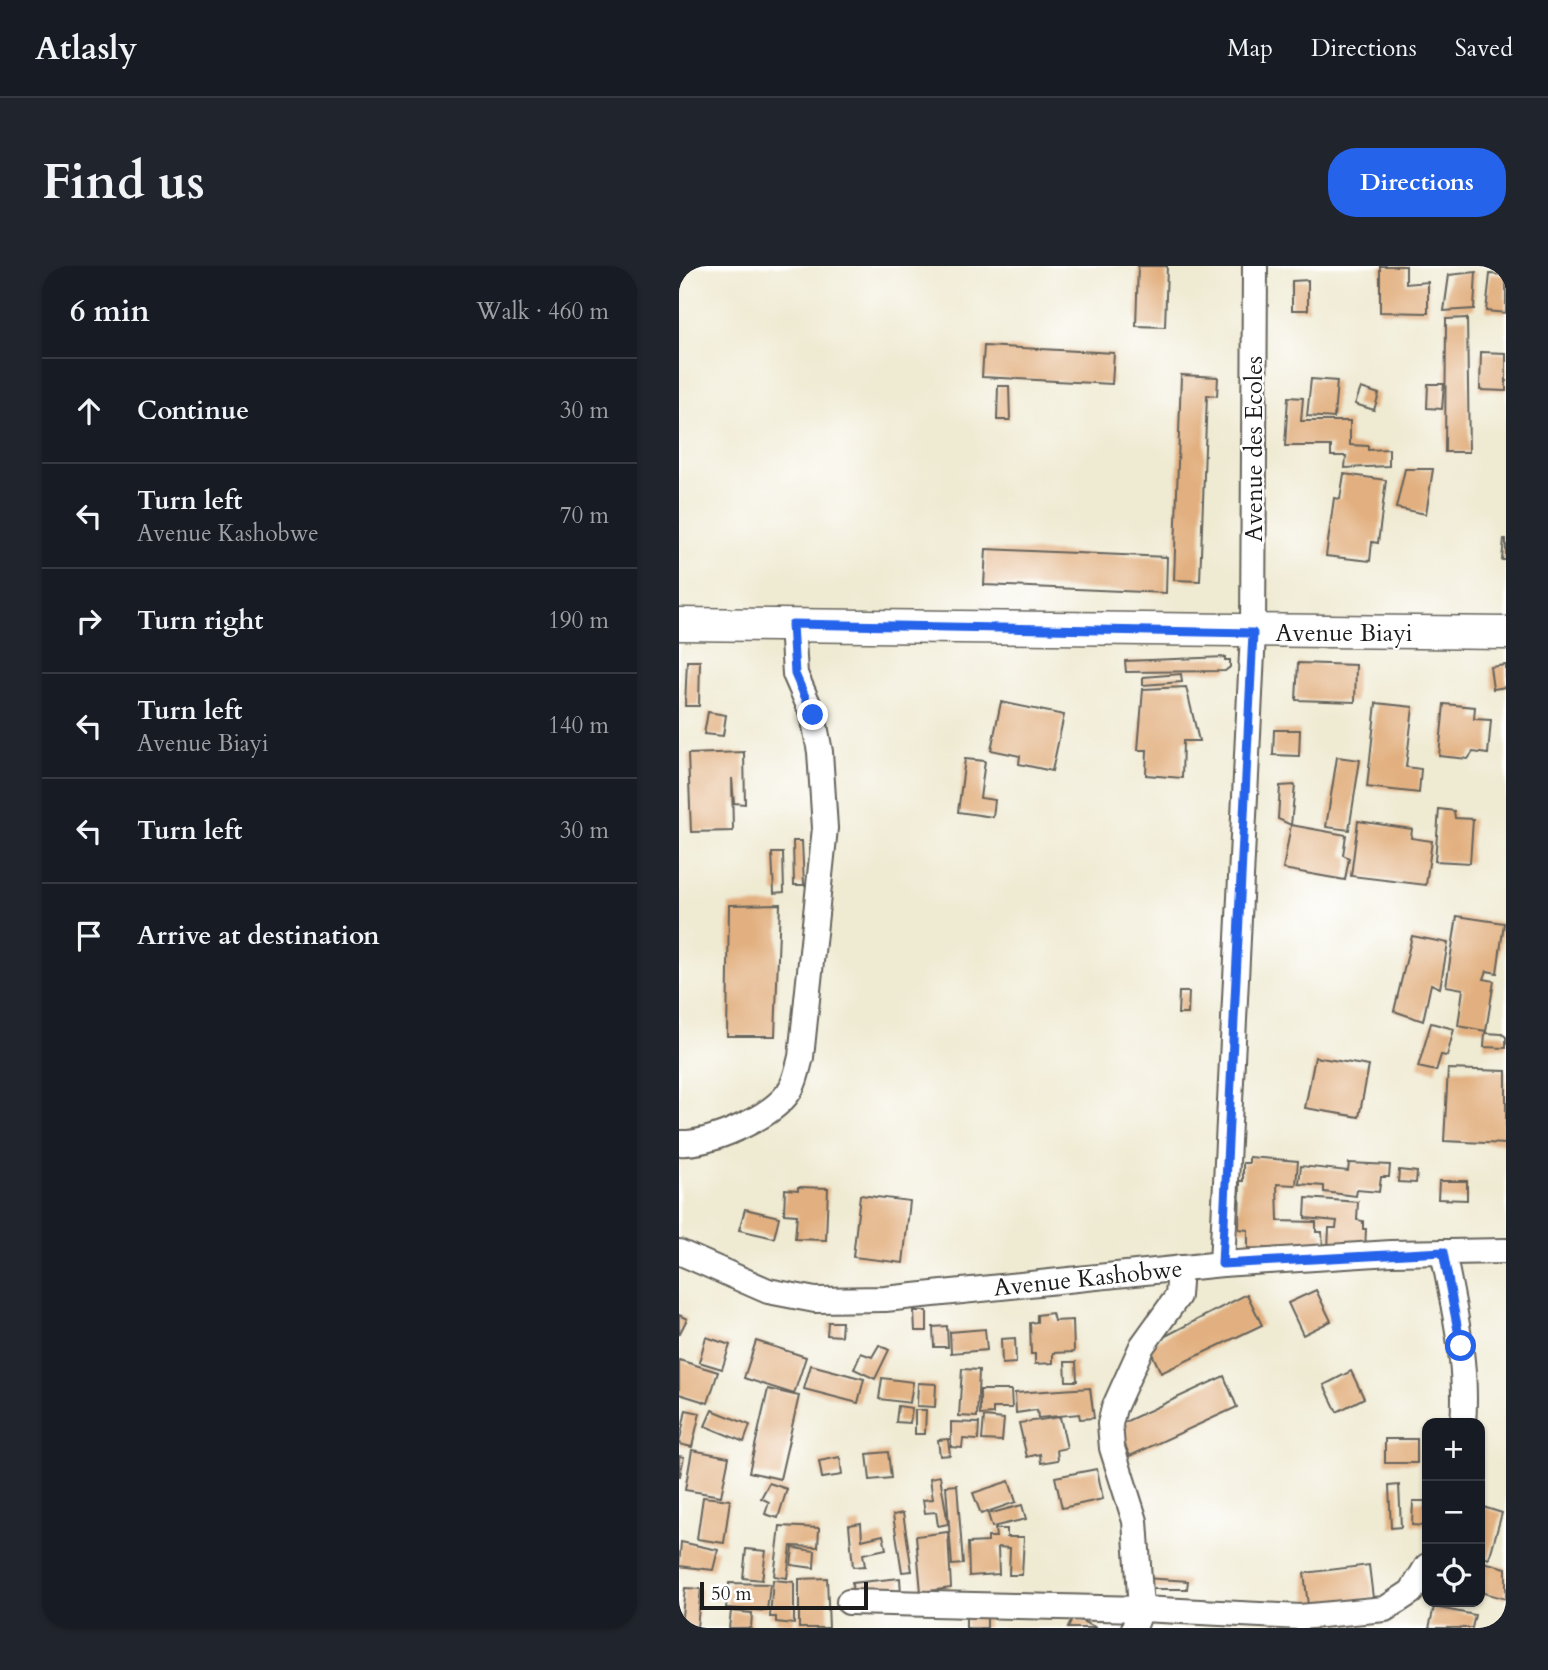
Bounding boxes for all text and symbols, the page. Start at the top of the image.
text: Atlasly [35,26,137,71]
text: Map [1227,32,1273,65]
text: Directions [1311,32,1417,65]
text: Saved [1455,32,1513,65]
button: Directions [1328,148,1506,217]
text: Find us [42,149,205,216]
text: 6 min [70,291,150,332]
text: Walk · 460 m [476,296,609,327]
street label: Avenue des Ecoles [1238,356,1271,542]
icon: ahead [70,392,108,430]
text: Continue [137,393,249,428]
text: 30 m [560,395,609,426]
text: Turn left [137,483,242,518]
icon: left [70,497,108,535]
text: 70 m [560,500,609,531]
text: Avenue Kashobwe [137,518,319,549]
icon: right [70,602,108,640]
text: Turn right [137,603,264,638]
text: 190 m [548,605,609,636]
street label: Avenue Biayi [1275,617,1413,650]
text: Turn left [137,693,242,728]
route end [797,699,828,730]
icon: left [70,707,108,745]
text: 140 m [548,710,609,741]
text: Avenue Biayi [137,728,268,759]
icon: left [70,812,108,850]
text: Turn left [137,813,242,848]
text: 30 m [560,815,609,846]
icon: arrive [70,917,108,955]
text: Arrive at destination [137,918,380,953]
street label: Avenue Kashobwe [992,1252,1184,1305]
route start [1445,1330,1476,1361]
map controls [1422,1418,1485,1607]
button: + [1422,1418,1485,1481]
button: − [1422,1481,1485,1544]
button: locate [1422,1544,1485,1607]
scale bar [700,1579,868,1611]
text: 50 m [711,1581,752,1607]

